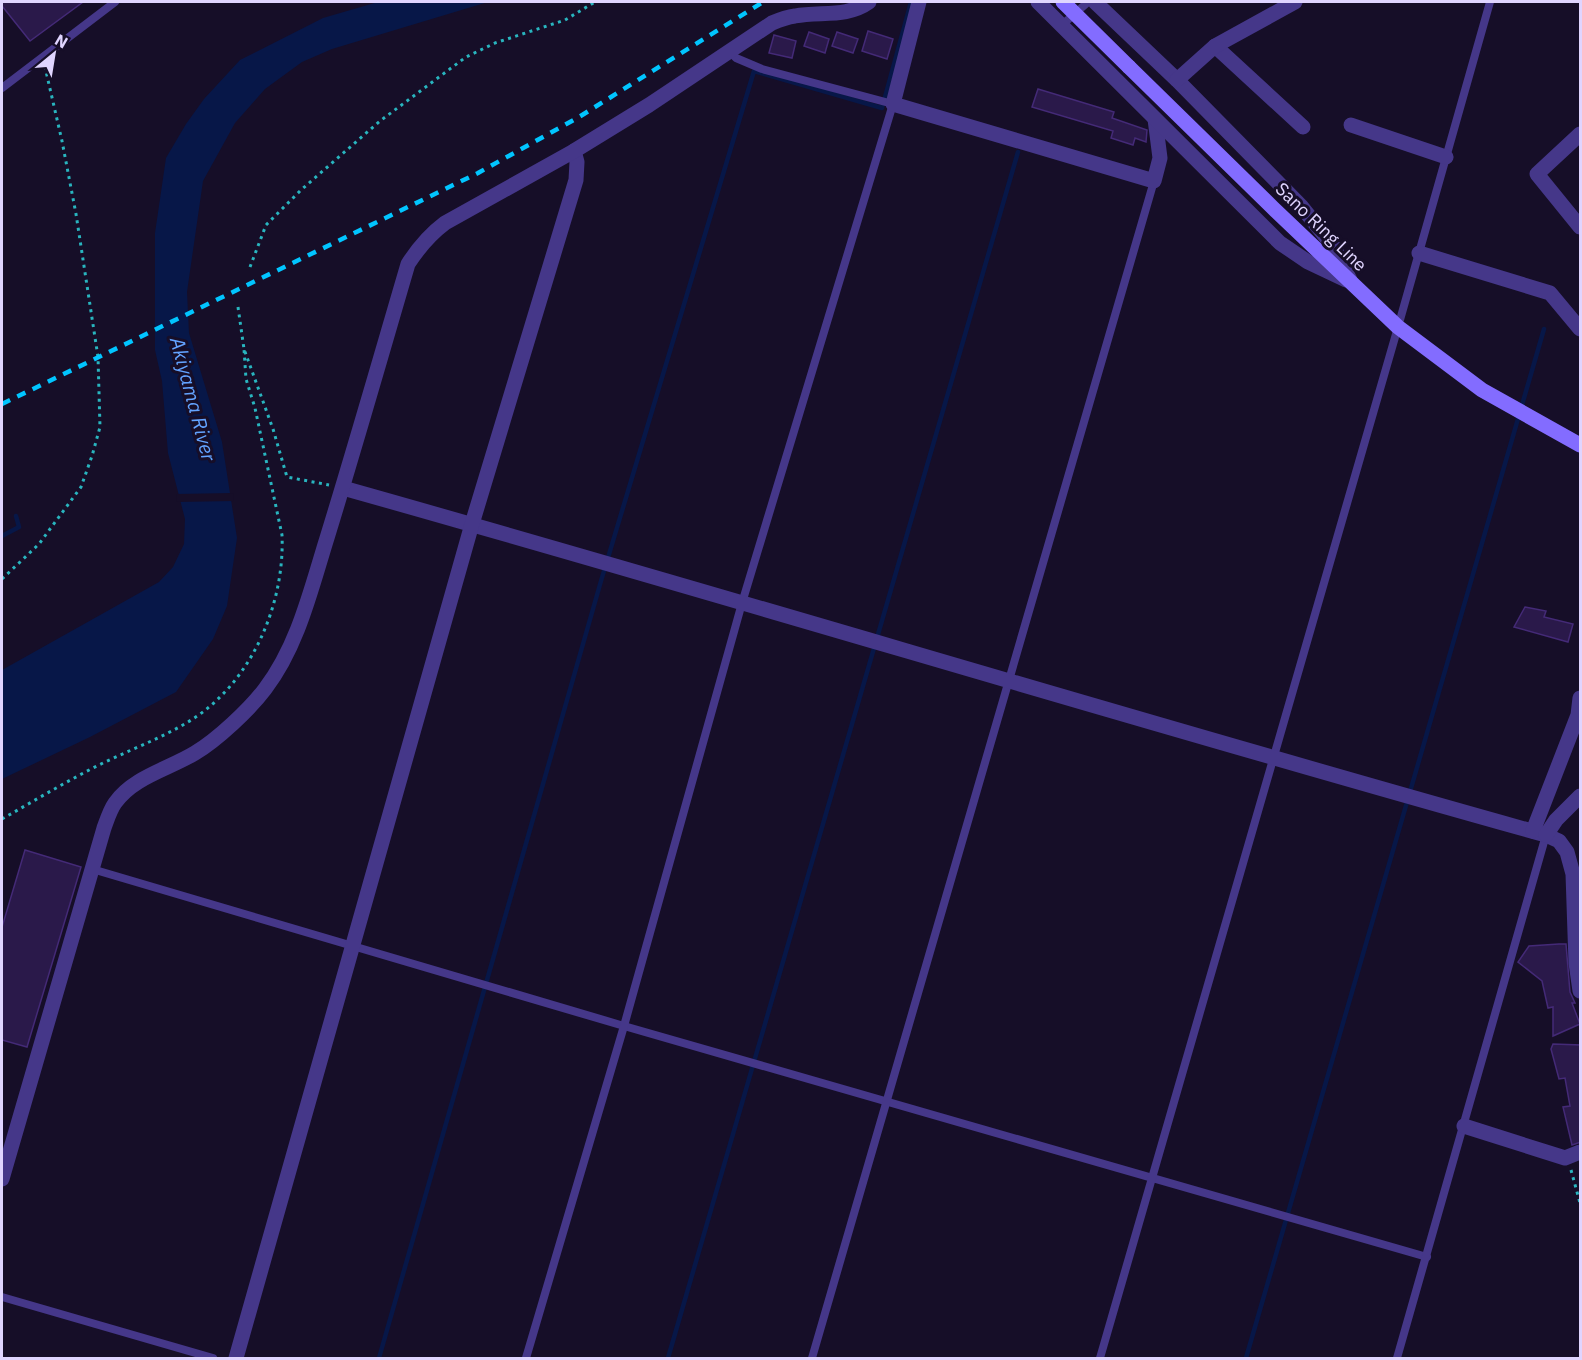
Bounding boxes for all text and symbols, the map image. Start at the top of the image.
north arrow [24,24,84,84]
text: N [51,29,72,53]
street label: Sano Ring Line [1271,177,1372,276]
water label: Akiyama River [164,333,223,465]

